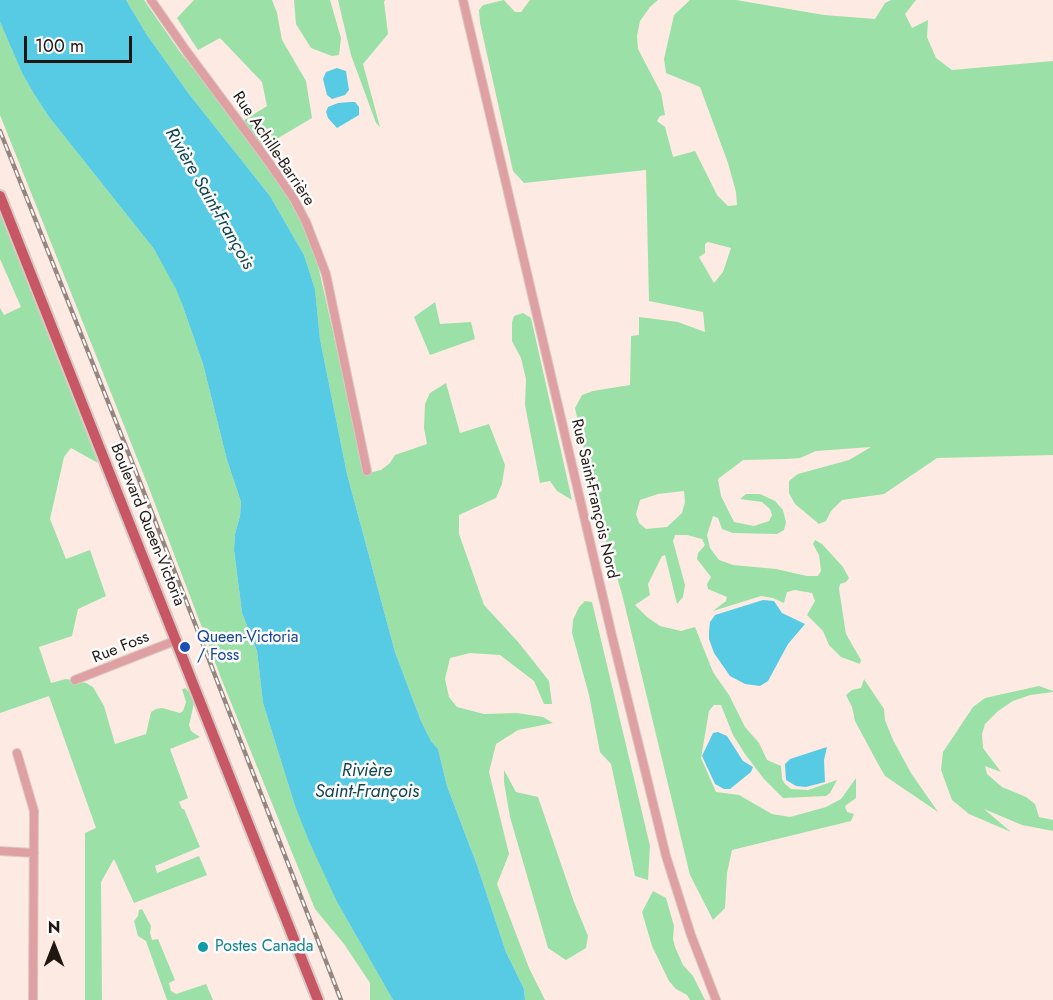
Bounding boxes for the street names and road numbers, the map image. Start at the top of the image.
street label: Rue Achille-Barrière [228,88,318,210]
street label: Rue Saint-François Nord [566,417,622,581]
street label: Boulevard Queen-Victoria [106,441,188,609]
street label: Rue Foss [90,628,152,668]

